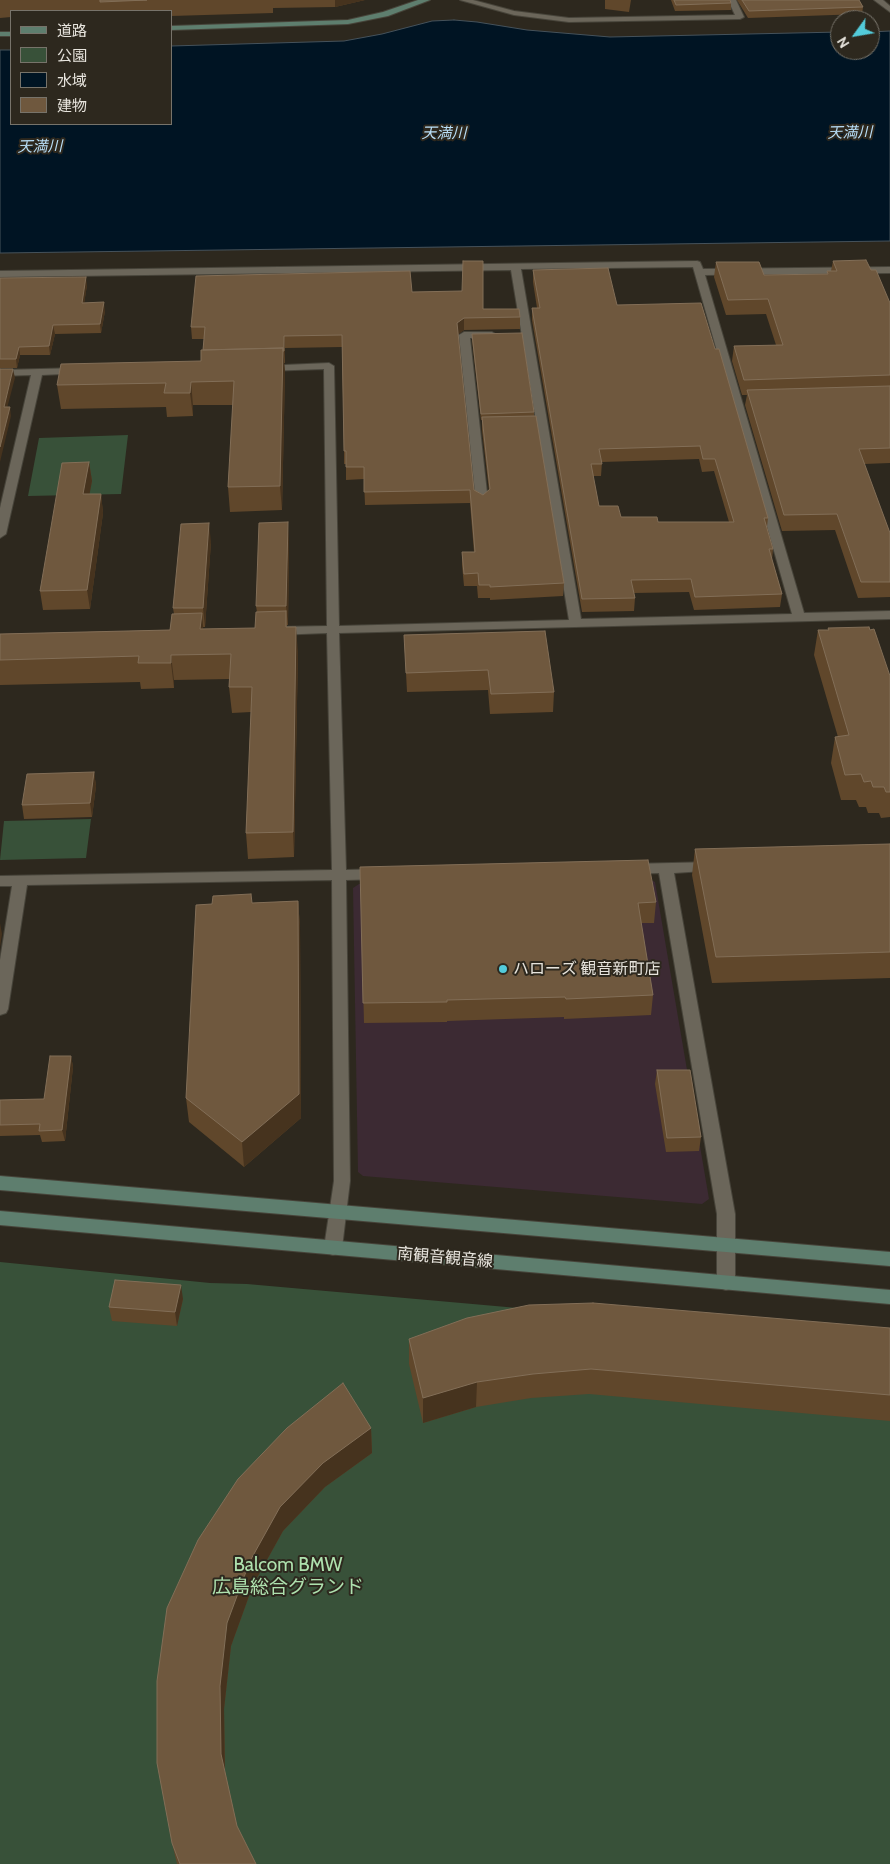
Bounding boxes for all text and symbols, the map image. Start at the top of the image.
legend [10,10,172,125]
north arrow [830,10,880,60]
text: 道路 [57,22,87,40]
text: N [833,33,853,51]
text: 公園 [57,47,87,65]
text: 水域 [57,72,87,90]
text: 建物 [57,97,87,115]
water label: 天満川 [827,124,873,142]
water label: 天満川 [422,125,466,143]
water label: 天満川 [17,138,63,156]
place label: ハローズ 観音新町店 [513,959,661,979]
marker: ハローズ 観音新町店 [497,963,509,975]
street label: 南観音観音線 [396,1244,494,1272]
park label: Balcom BMW 広島総合グランド [212,1554,364,1598]

